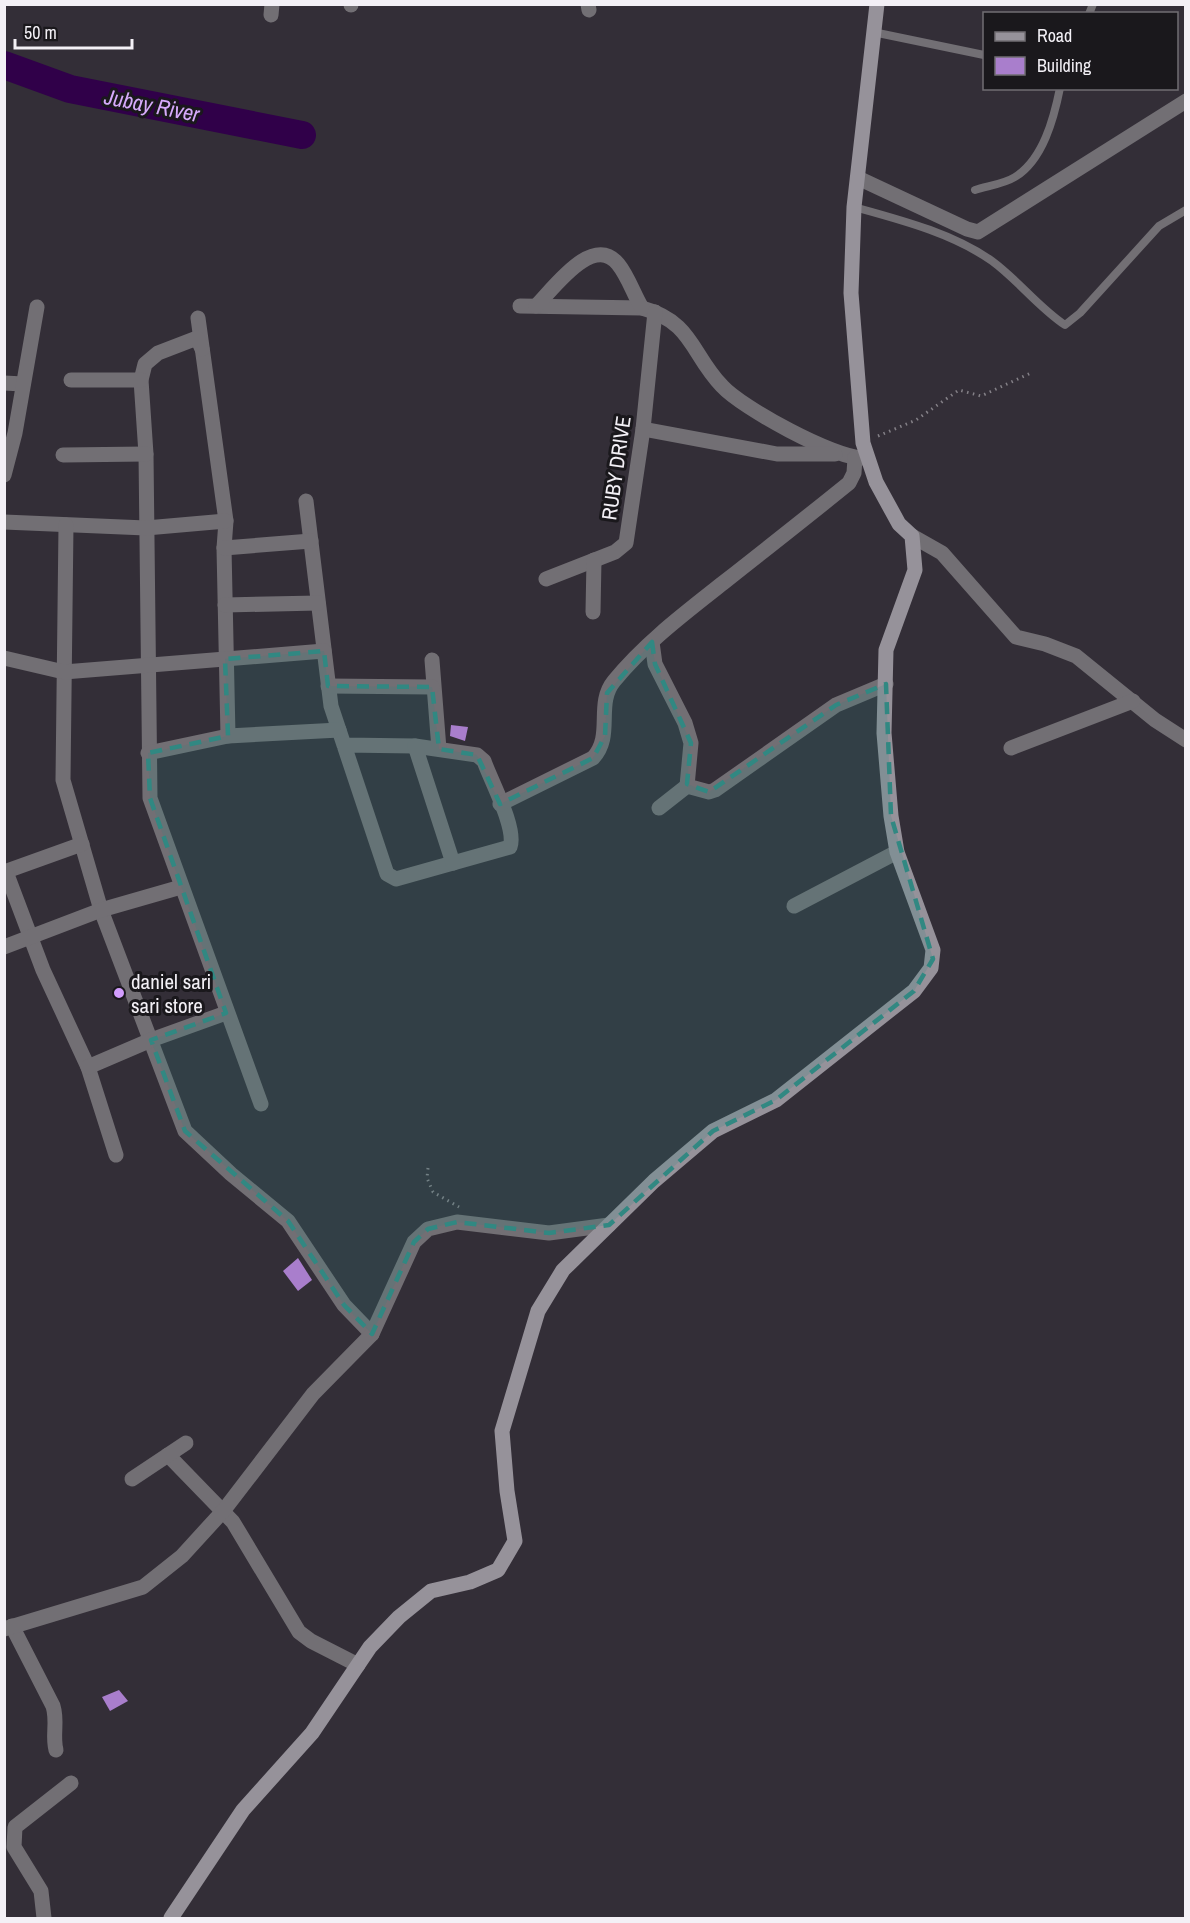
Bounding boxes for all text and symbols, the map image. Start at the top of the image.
scale bar [15,12,132,50]
legend [983,12,1178,90]
text: 50 m [24,20,57,45]
text: Road [1037,23,1072,48]
text: Building [1037,53,1092,78]
water label: Jubay River [101,81,203,129]
street label: RUBY DRIVE [594,414,638,522]
place label: daniel sari sari store [131,967,211,1020]
marker: daniel sari sari store [112,986,126,1000]

